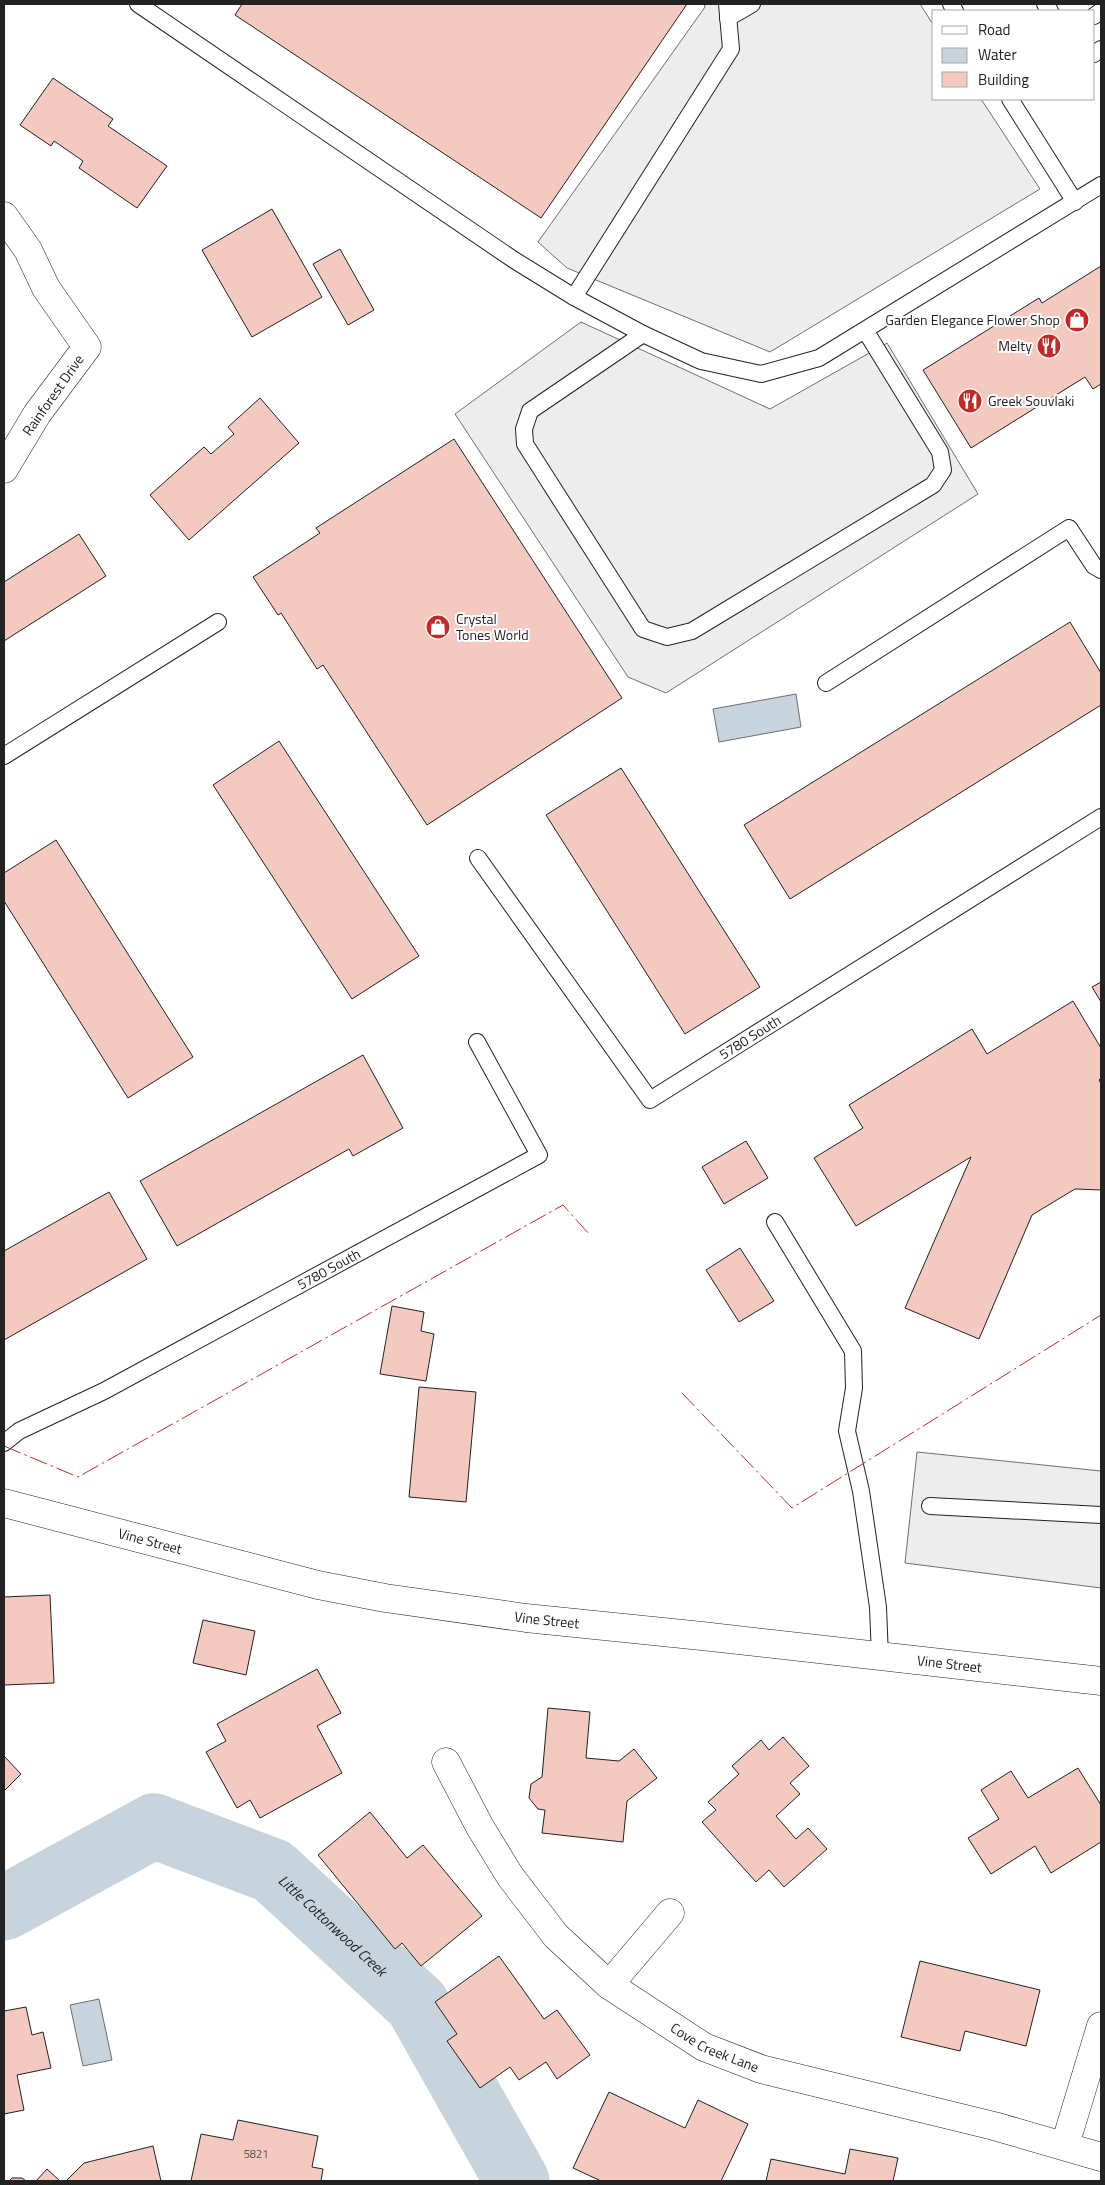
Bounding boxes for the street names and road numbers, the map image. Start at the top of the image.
street label: Rainforest Drive [17,350,88,440]
street label: 5780 South [715,1009,785,1064]
street label: 5780 South [293,1243,364,1294]
street label: Vine Street [116,1522,184,1559]
street label: Vine Street [513,1605,580,1633]
street label: Vine Street [916,1649,983,1677]
street label: Cove Creek Lane [667,2017,762,2077]

